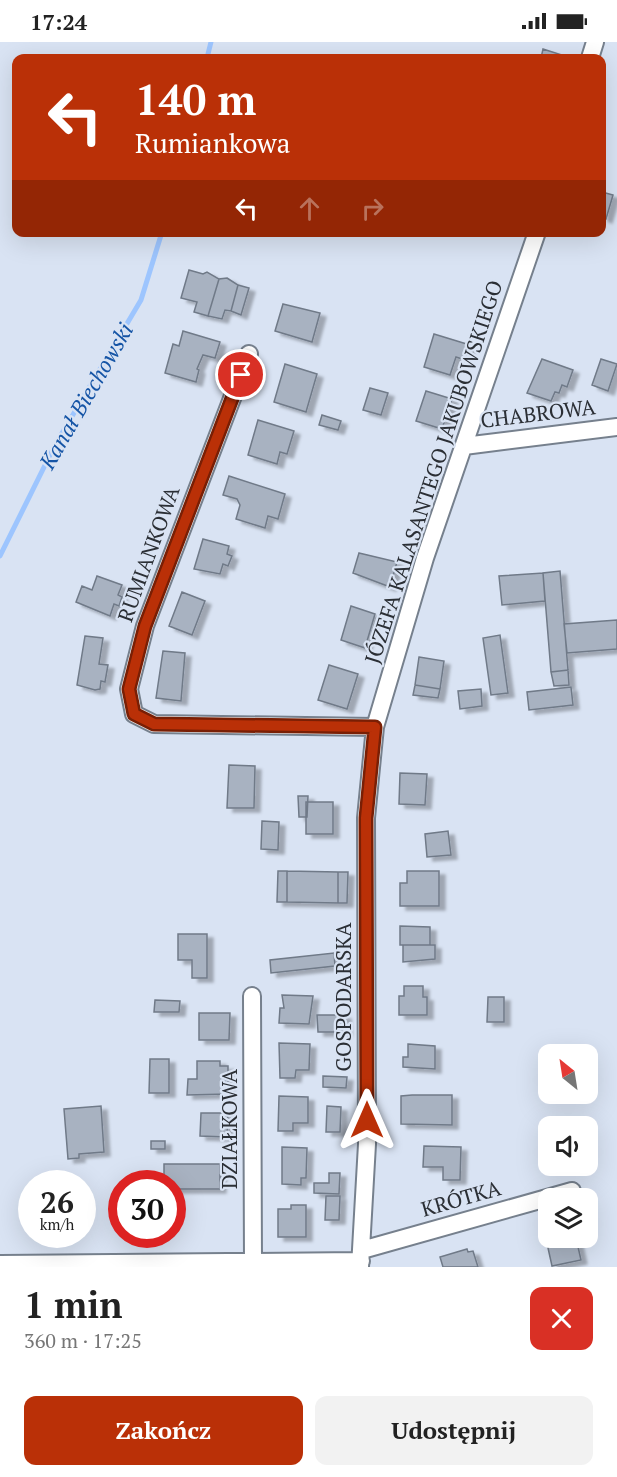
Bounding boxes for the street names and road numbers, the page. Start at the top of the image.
street label: JÓZEFA KALASANTEGO JAKUBOWSKIEGO [358,276,508,667]
street label: CHABROWA [479,392,598,434]
street label: RUMIANKOWA [111,481,186,625]
street label: GOSPODARSKA [329,922,357,1072]
street label: DZIAŁKOWA [215,1068,243,1189]
street label: KRÓTKA [418,1173,505,1223]

